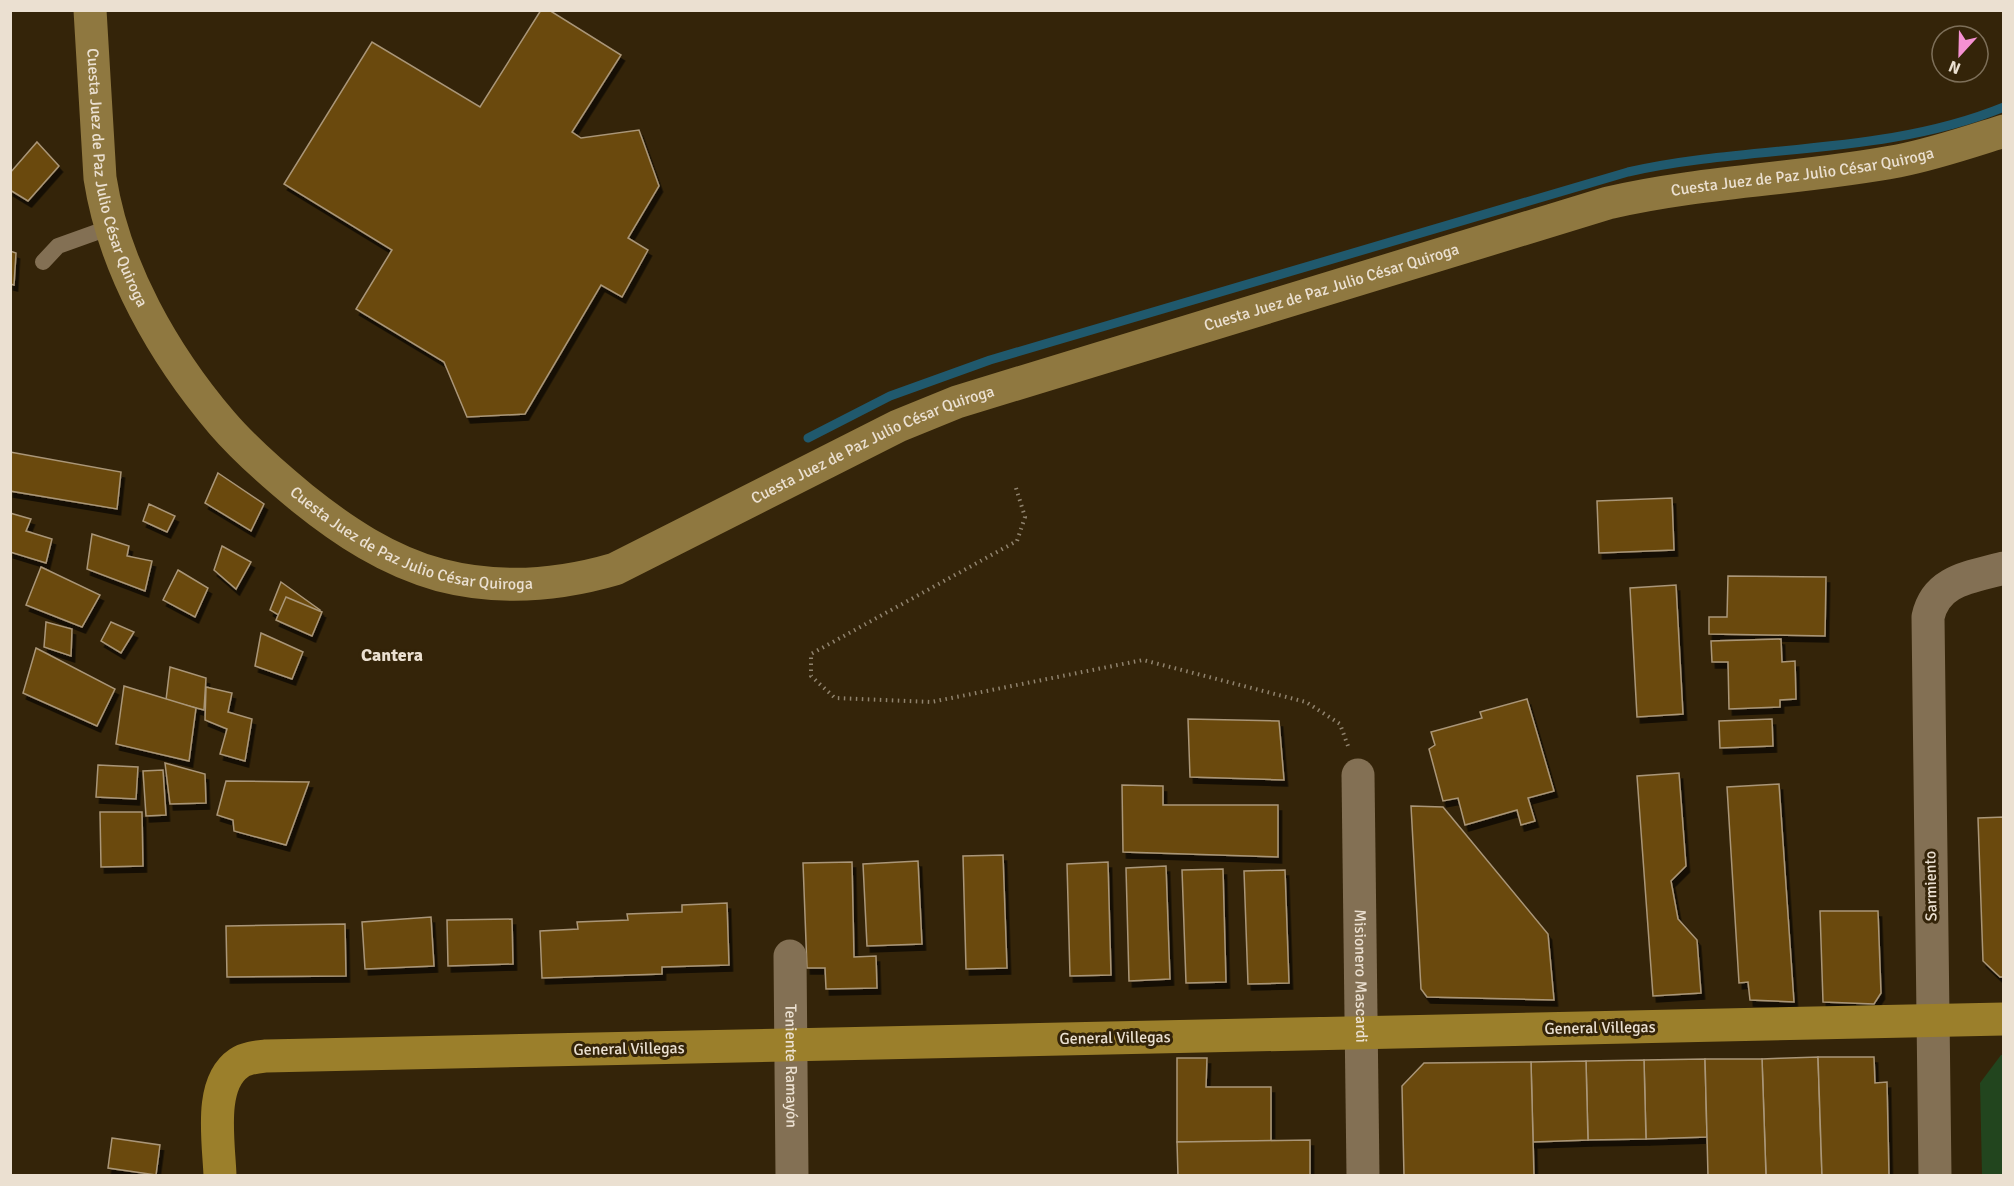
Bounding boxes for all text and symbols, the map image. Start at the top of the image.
north arrow [1930,24,1990,84]
street label: Cuesta Juez de Paz Julio César Quiroga [82,48,152,310]
text: N [1946,56,1964,78]
street label: Cuesta Juez de Paz Julio César Quiroga [1670,143,1936,201]
street label: Cuesta Juez de Paz Julio César Quiroga [1202,239,1462,336]
street label: Cuesta Juez de Paz Julio César Quiroga [748,381,997,509]
street label: Cuesta Juez de Paz Julio César Quiroga [286,482,533,594]
district label: Cantera [361,644,423,666]
street label: Sarmiento [1920,851,1942,921]
street label: Misionero Mascardi [1350,909,1371,1043]
street label: Teniente Ramayón [780,1004,802,1128]
street label: General Villegas [1544,1017,1656,1039]
street label: General Villegas [1059,1027,1171,1049]
street label: General Villegas [573,1038,685,1060]

